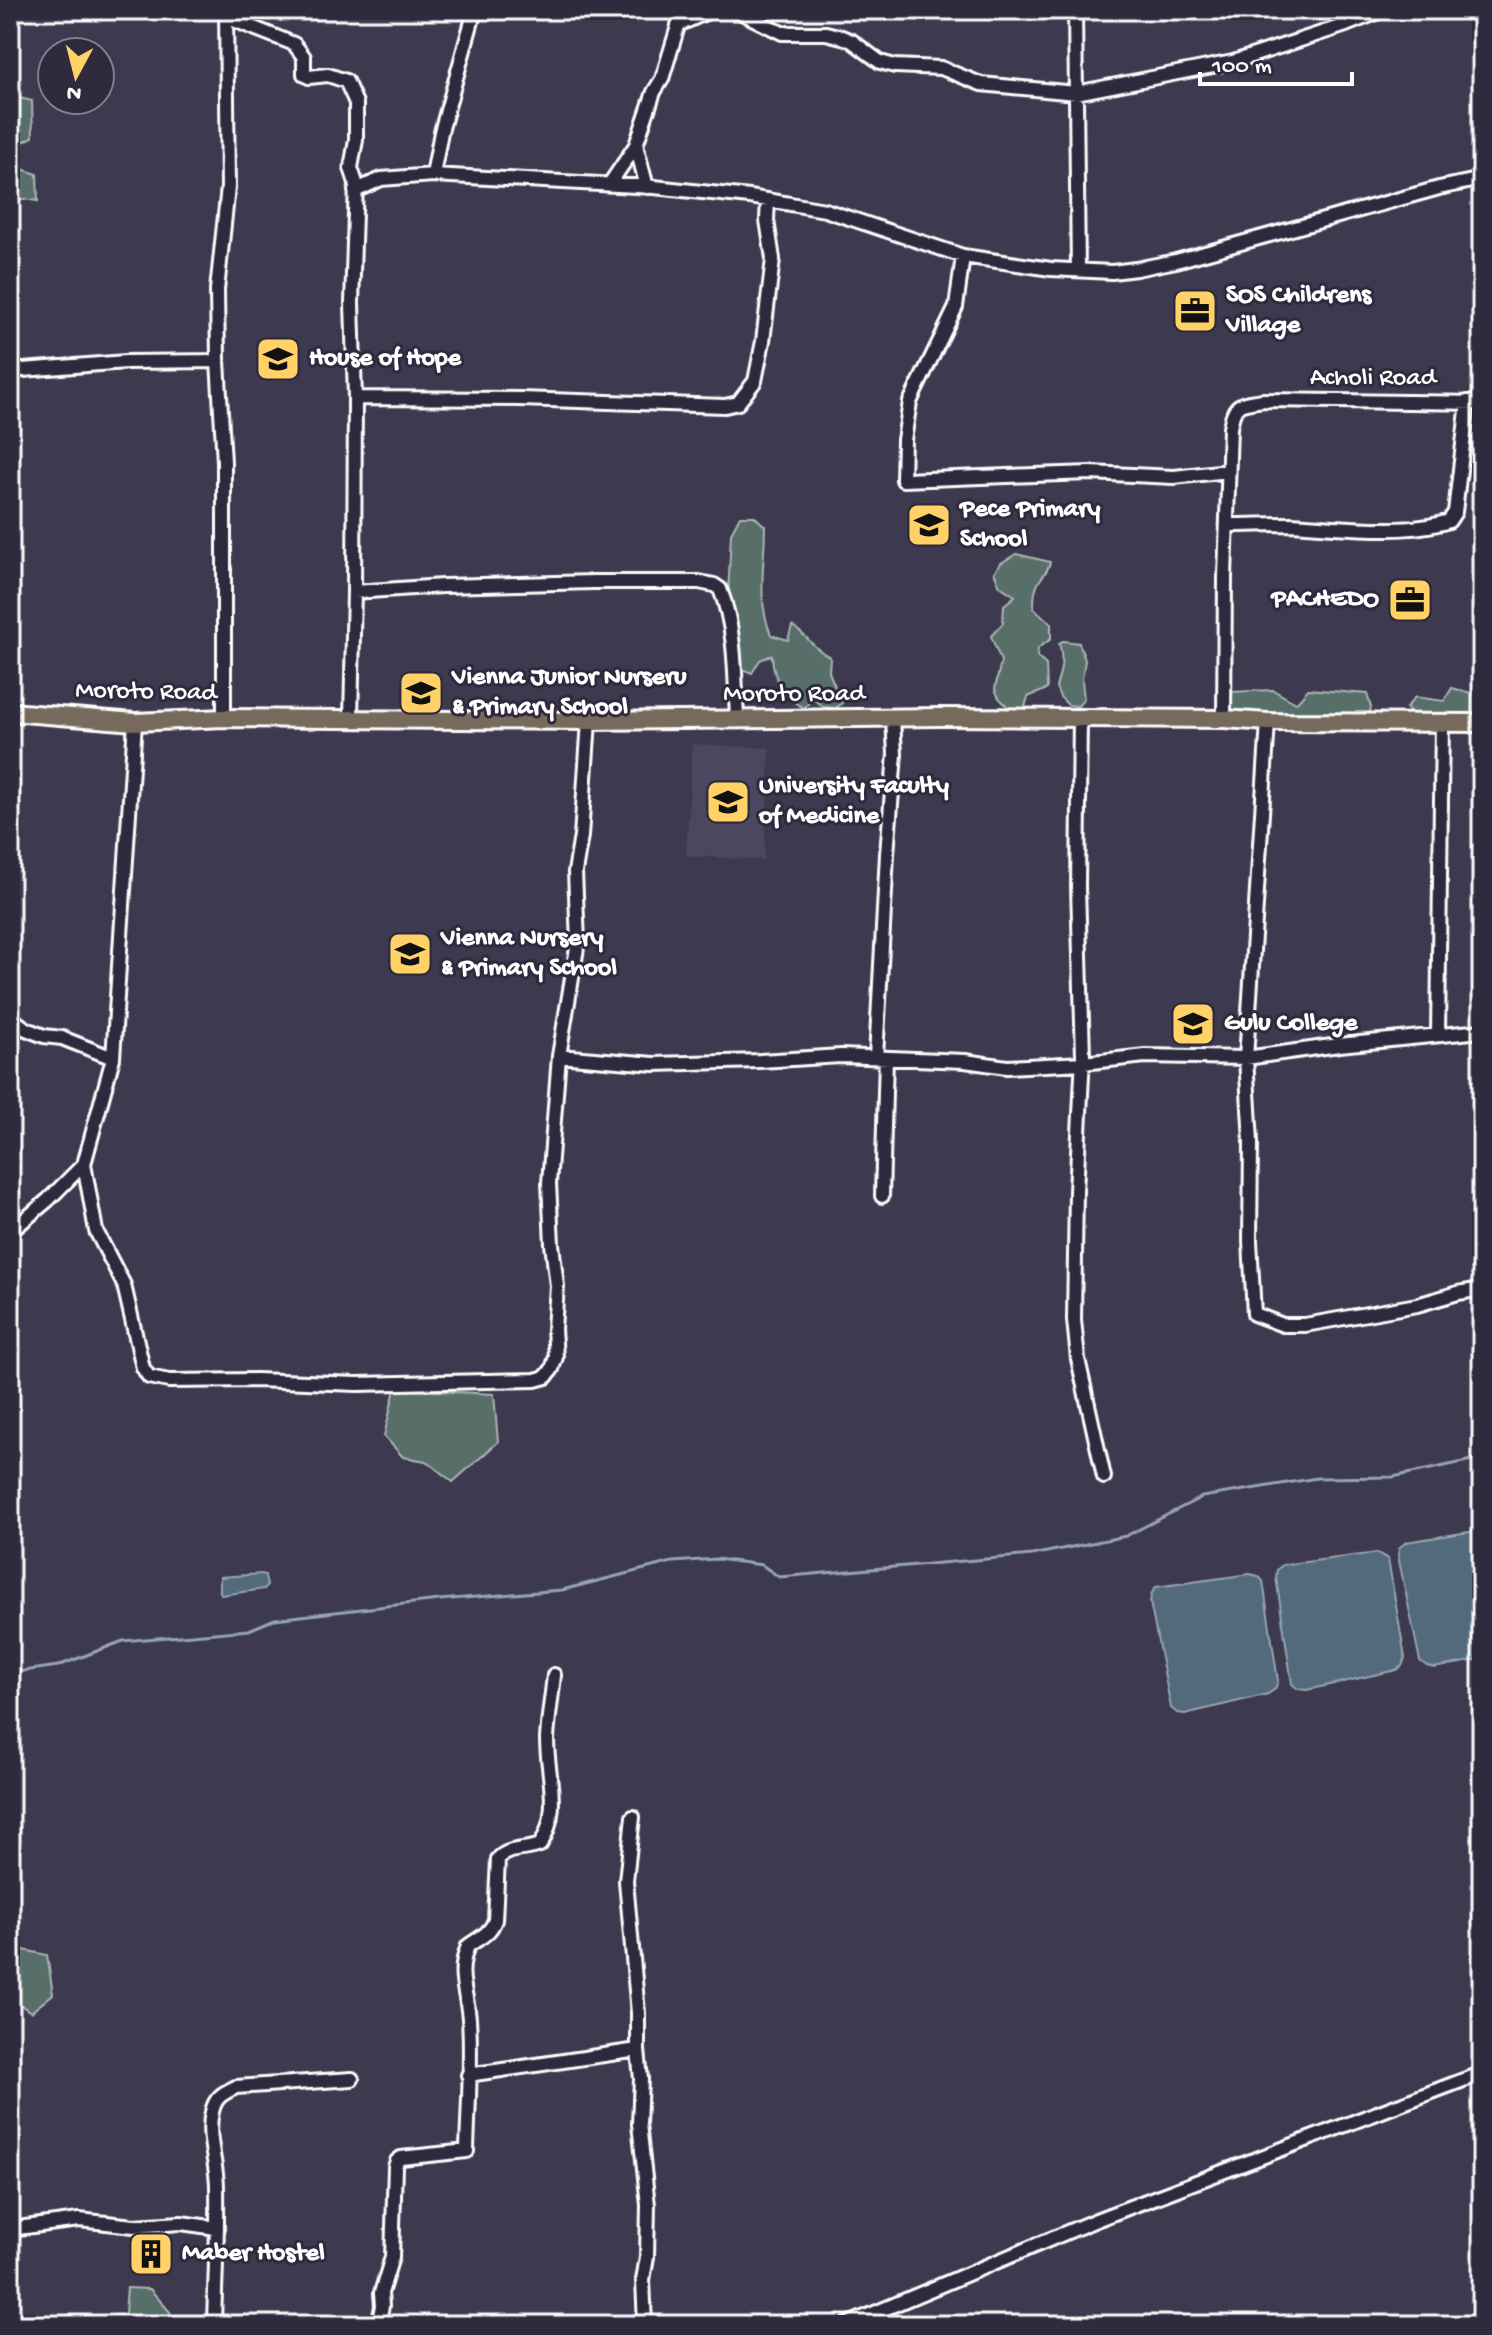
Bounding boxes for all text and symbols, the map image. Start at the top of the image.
north arrow [36,36,116,116]
scale bar [1200,36,1352,86]
text: 100 m [1211,53,1272,82]
text: N [65,78,83,106]
place label: SOS Childrens Village [1225,281,1373,342]
office icon: SOS Childrens Village [1171,287,1219,335]
school or university icon: House of Hope [254,335,302,383]
place label: House of Hope [309,344,462,375]
street label: Acholi Road [1310,364,1438,395]
place label: Pece Primary School [958,495,1100,556]
school or university icon: Pece Primary School [905,501,953,549]
office icon: PACHEDO [1386,576,1434,624]
place label: PACHEDO [1270,585,1379,616]
place label: Vienna Junior Nurseru & Primary School [451,663,687,724]
school or university icon: Vienna Junior Nurseru & Primary School [397,669,445,717]
street label: Moroto Road [75,676,219,710]
street label: Moroto Road [723,680,866,711]
place label: University Faculty of Medicine [758,772,949,833]
school or university icon: University Faculty of Medicine [704,778,752,826]
place label: Vienna Nursery & Primary School [440,924,617,985]
school or university icon: Vienna Nursery & Primary School [386,930,434,978]
school or university icon: Gulu College [1169,1000,1217,1048]
place label: Gulu College [1224,1009,1359,1040]
building icon: Maber Hostel [127,2230,175,2278]
place label: Maber Hostel [182,2239,325,2270]

